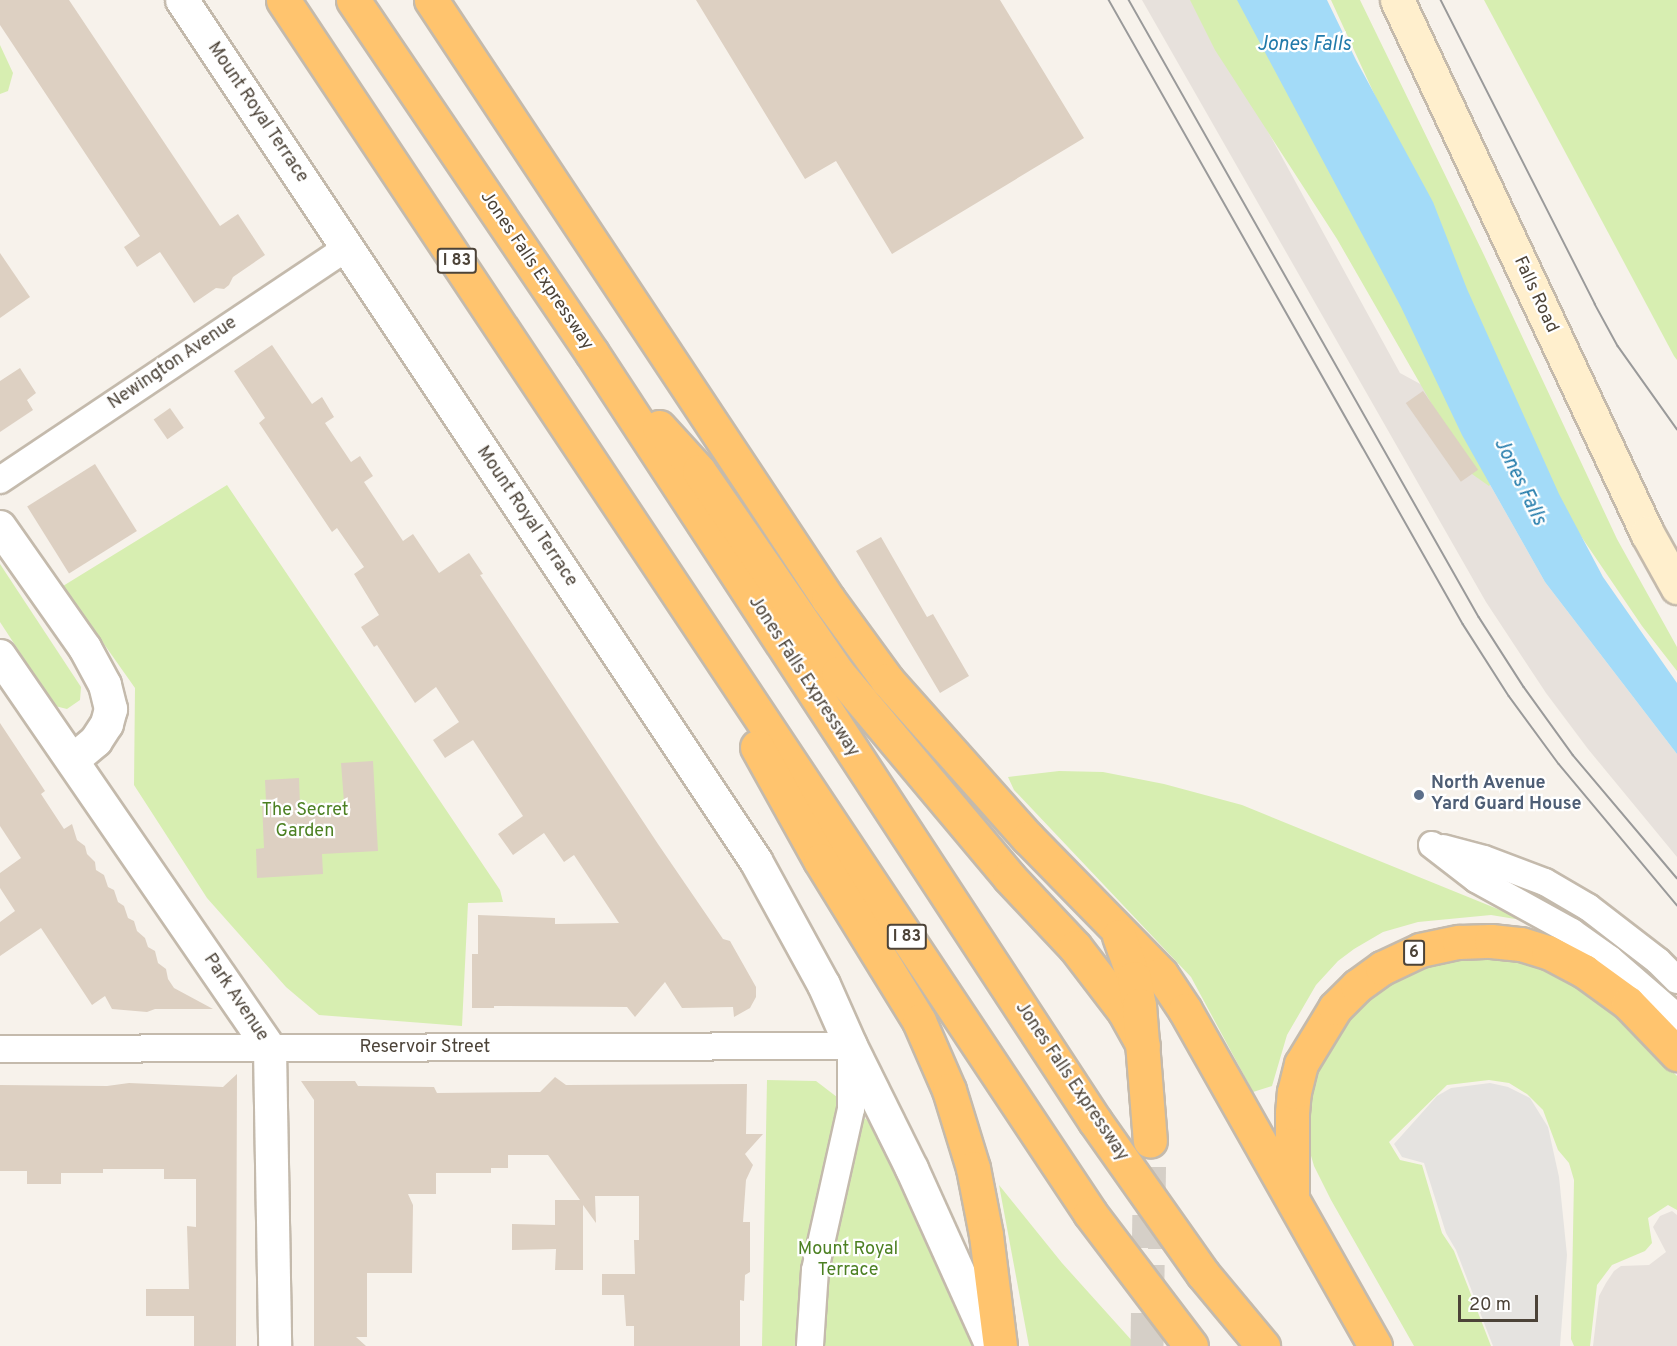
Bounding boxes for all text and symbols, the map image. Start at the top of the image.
water label: Jones Falls [1257,33,1351,57]
street label: Mount Royal Terrace [202,38,312,188]
street label: Jones Falls Expressway [475,187,597,355]
road number: I 83 [436,248,478,274]
street label: Falls Road [1508,253,1562,337]
street label: Newington Avenue [104,313,242,415]
water label: Jones Falls [1488,434,1550,530]
street label: Mount Royal Terrace [471,442,581,592]
street label: Jones Falls Expressway [743,593,863,761]
place label: North Avenue Yard Guard House [1431,774,1582,816]
marker: North Avenue Yard Guard House [1412,788,1426,802]
park label: The Secret Garden [261,801,349,844]
road number: I 83 [886,924,928,950]
road number: 6 [1402,940,1426,966]
street label: Park Avenue [198,950,272,1046]
street label: Jones Falls Expressway [1010,998,1132,1166]
street label: Reservoir Street [360,1037,490,1059]
park label: Mount Royal Terrace [798,1240,898,1282]
scale bar [1461,1283,1540,1321]
text: 20 m [1469,1294,1511,1317]

